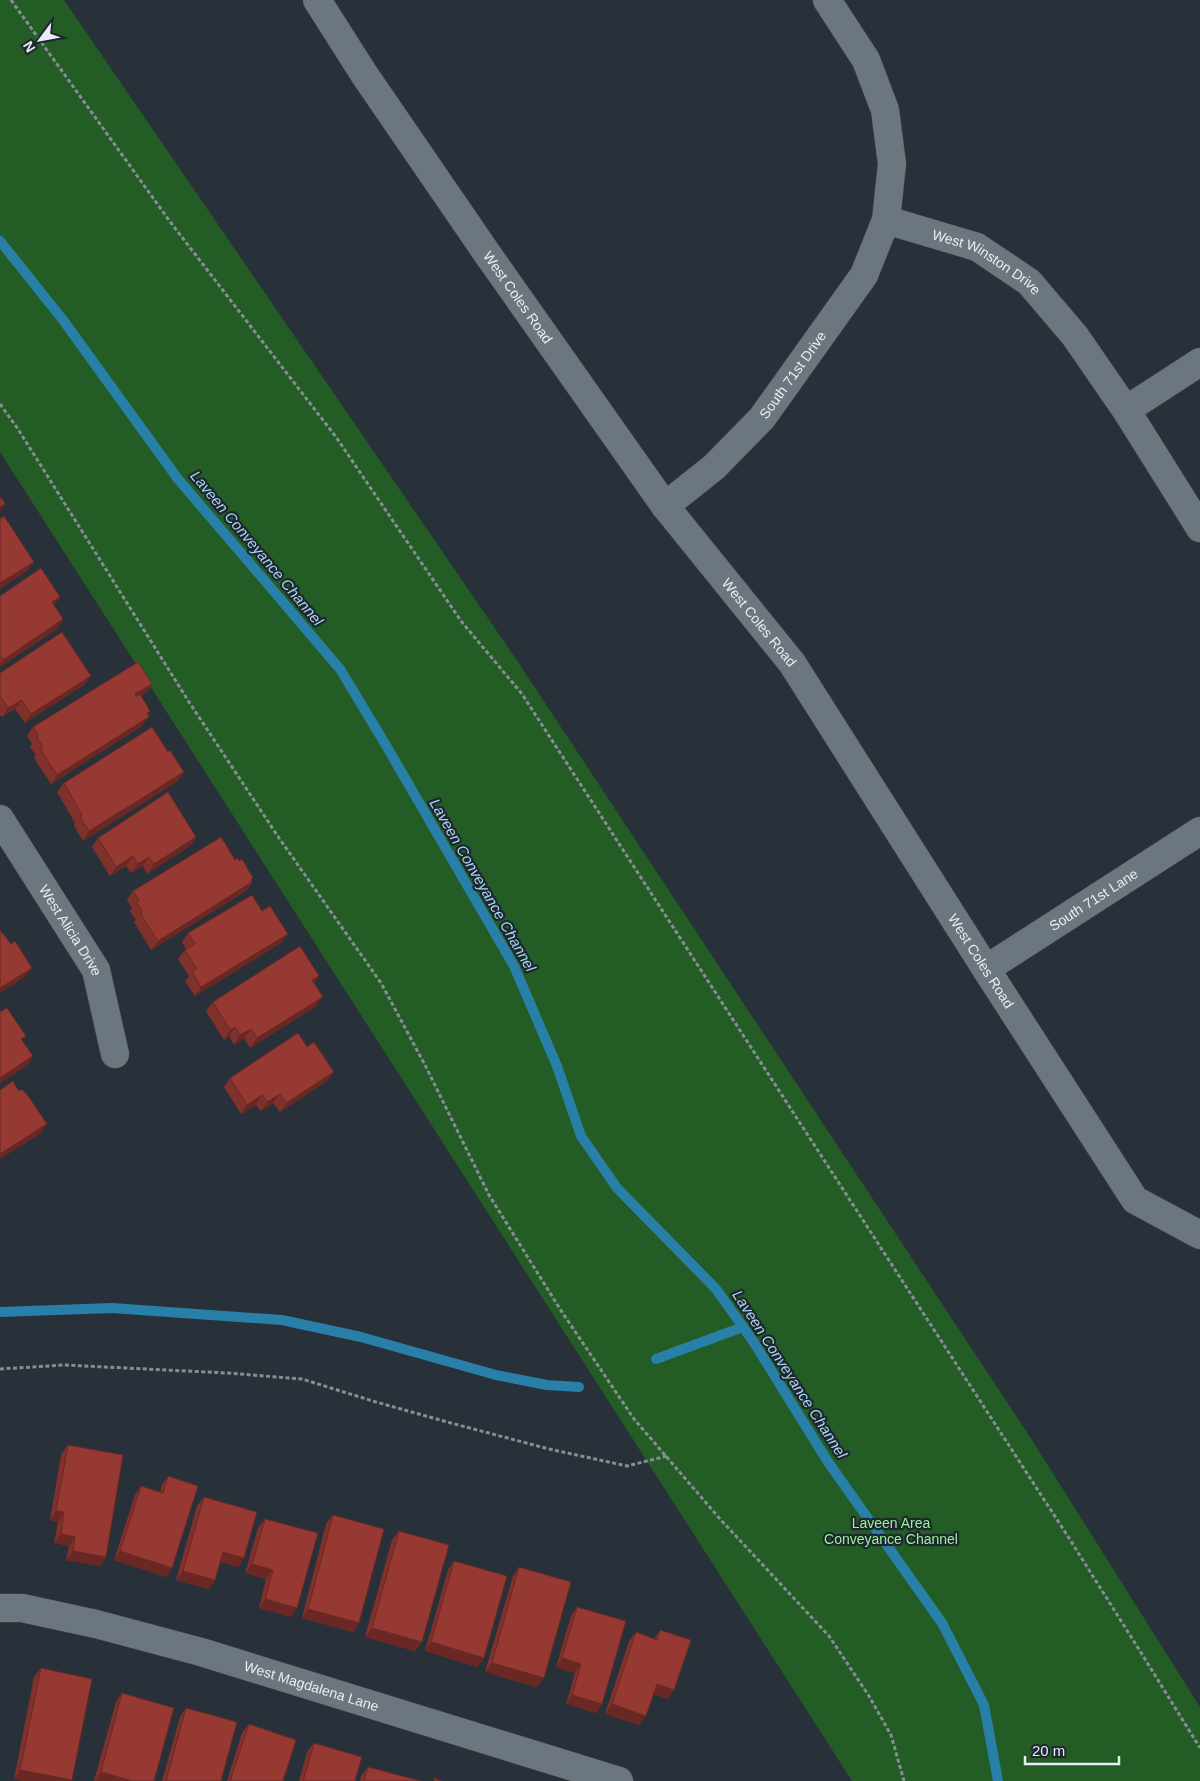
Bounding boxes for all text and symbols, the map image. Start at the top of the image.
north arrow [15,15,65,65]
text: N [20,38,38,55]
street label: West Winston Drive [930,226,1044,298]
street label: West Coles Road [480,248,556,346]
street label: South 71st Drive [756,328,829,422]
water label: Laveen Conveyance Channel [187,467,327,629]
street label: West Coles Road [719,575,800,670]
water label: Laveen Conveyance Channel [426,796,540,975]
street label: South 71st Lane [1046,865,1141,934]
street label: West Alicia Drive [36,882,105,977]
street label: West Coles Road [945,911,1017,1011]
water label: Laveen Conveyance Channel [729,1287,851,1462]
park label: Laveen Area Conveyance Channel [824,1515,958,1547]
street label: West Magdalena Lane [242,1658,381,1714]
scale bar [1025,1734,1119,1766]
text: 20 m [1032,1742,1065,1759]

